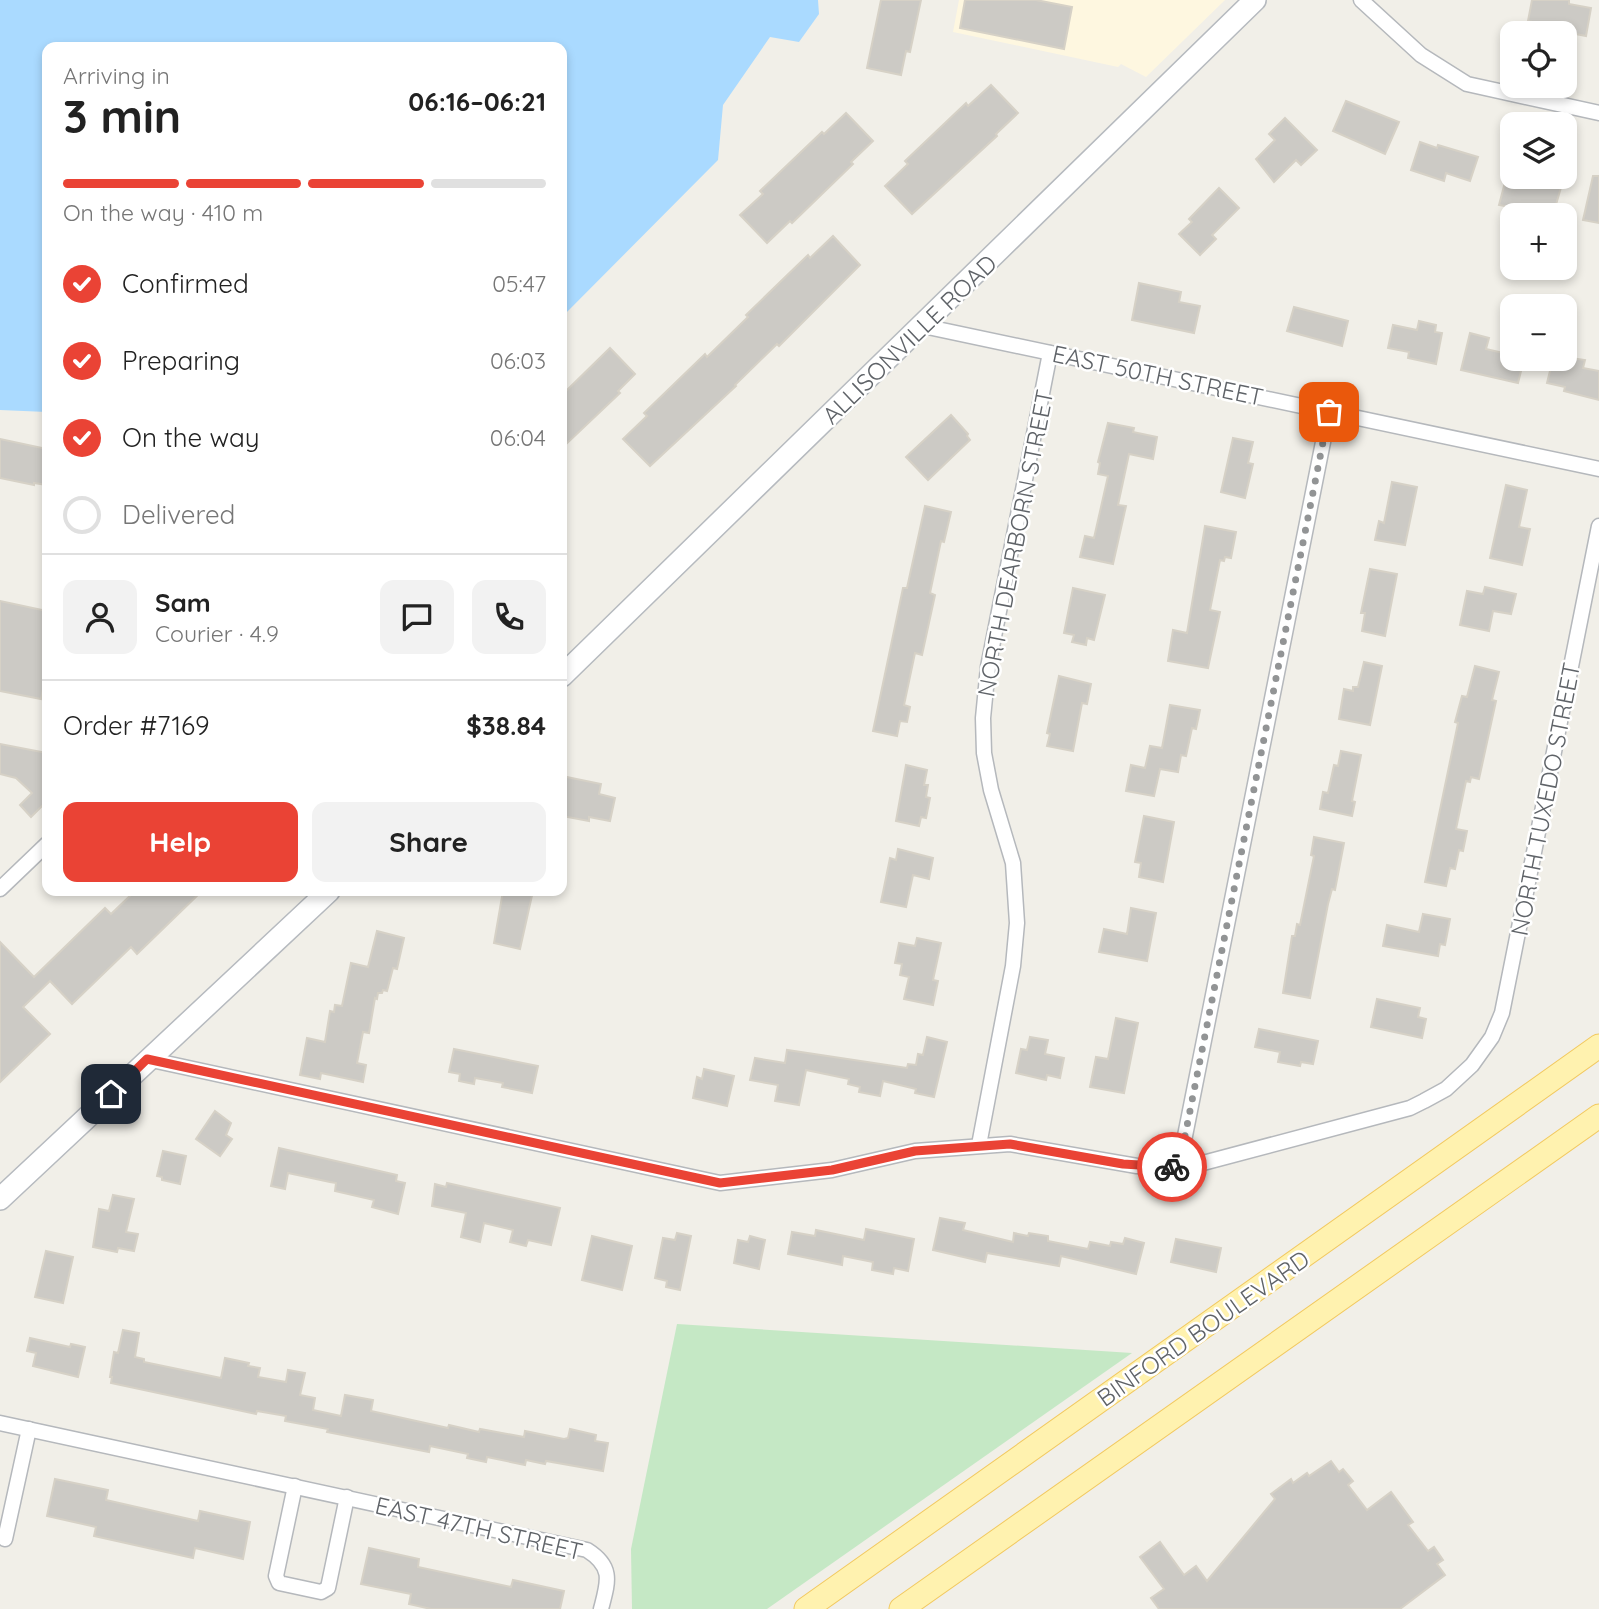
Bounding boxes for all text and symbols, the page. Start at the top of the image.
map controls [1500,21,1577,371]
button: locate [1500,21,1577,98]
text: Arriving in [63,61,170,90]
text: 06:16–06:21 [408,85,546,118]
text: 3 min [63,87,181,145]
button: layers [1500,112,1577,189]
text: On the way · 410 m [63,198,263,227]
button: + [1500,203,1577,280]
street label: ALLISONVILLE ROAD [816,248,1002,430]
icon: check [63,265,101,303]
text: Confirmed [122,267,249,300]
text: 05:47 [492,269,546,298]
button: − [1500,294,1577,371]
street label: EAST 50TH STREET [1050,338,1266,412]
icon: check [63,342,101,380]
text: Preparing [122,344,240,377]
text: 06:03 [490,346,546,375]
pin [1299,382,1359,442]
street label: NORTH DEARBORN STREET [970,387,1060,699]
icon: bag [1310,393,1348,431]
icon: check [63,419,101,457]
text: On the way [122,421,260,454]
text: 06:04 [490,423,546,452]
text: Delivered [122,498,235,531]
button: person [63,580,137,654]
button: chat [380,580,454,654]
button: phone [472,580,546,654]
text: Sam [155,586,211,619]
text: Courier · 4.9 [155,619,279,648]
street label: NORTH TUXEDO STREET [1504,660,1586,938]
text: Order #7169 [63,709,210,742]
text: $38.84 [466,709,546,742]
button: Help [63,802,298,882]
button: Share [312,802,546,882]
pin [81,1064,141,1124]
icon: home [92,1075,130,1113]
courier [1137,1132,1207,1202]
icon: bike [1153,1148,1191,1186]
street label: BINFORD BOULEVARD [1091,1243,1315,1413]
street label: EAST 47TH STREET [372,1490,586,1566]

